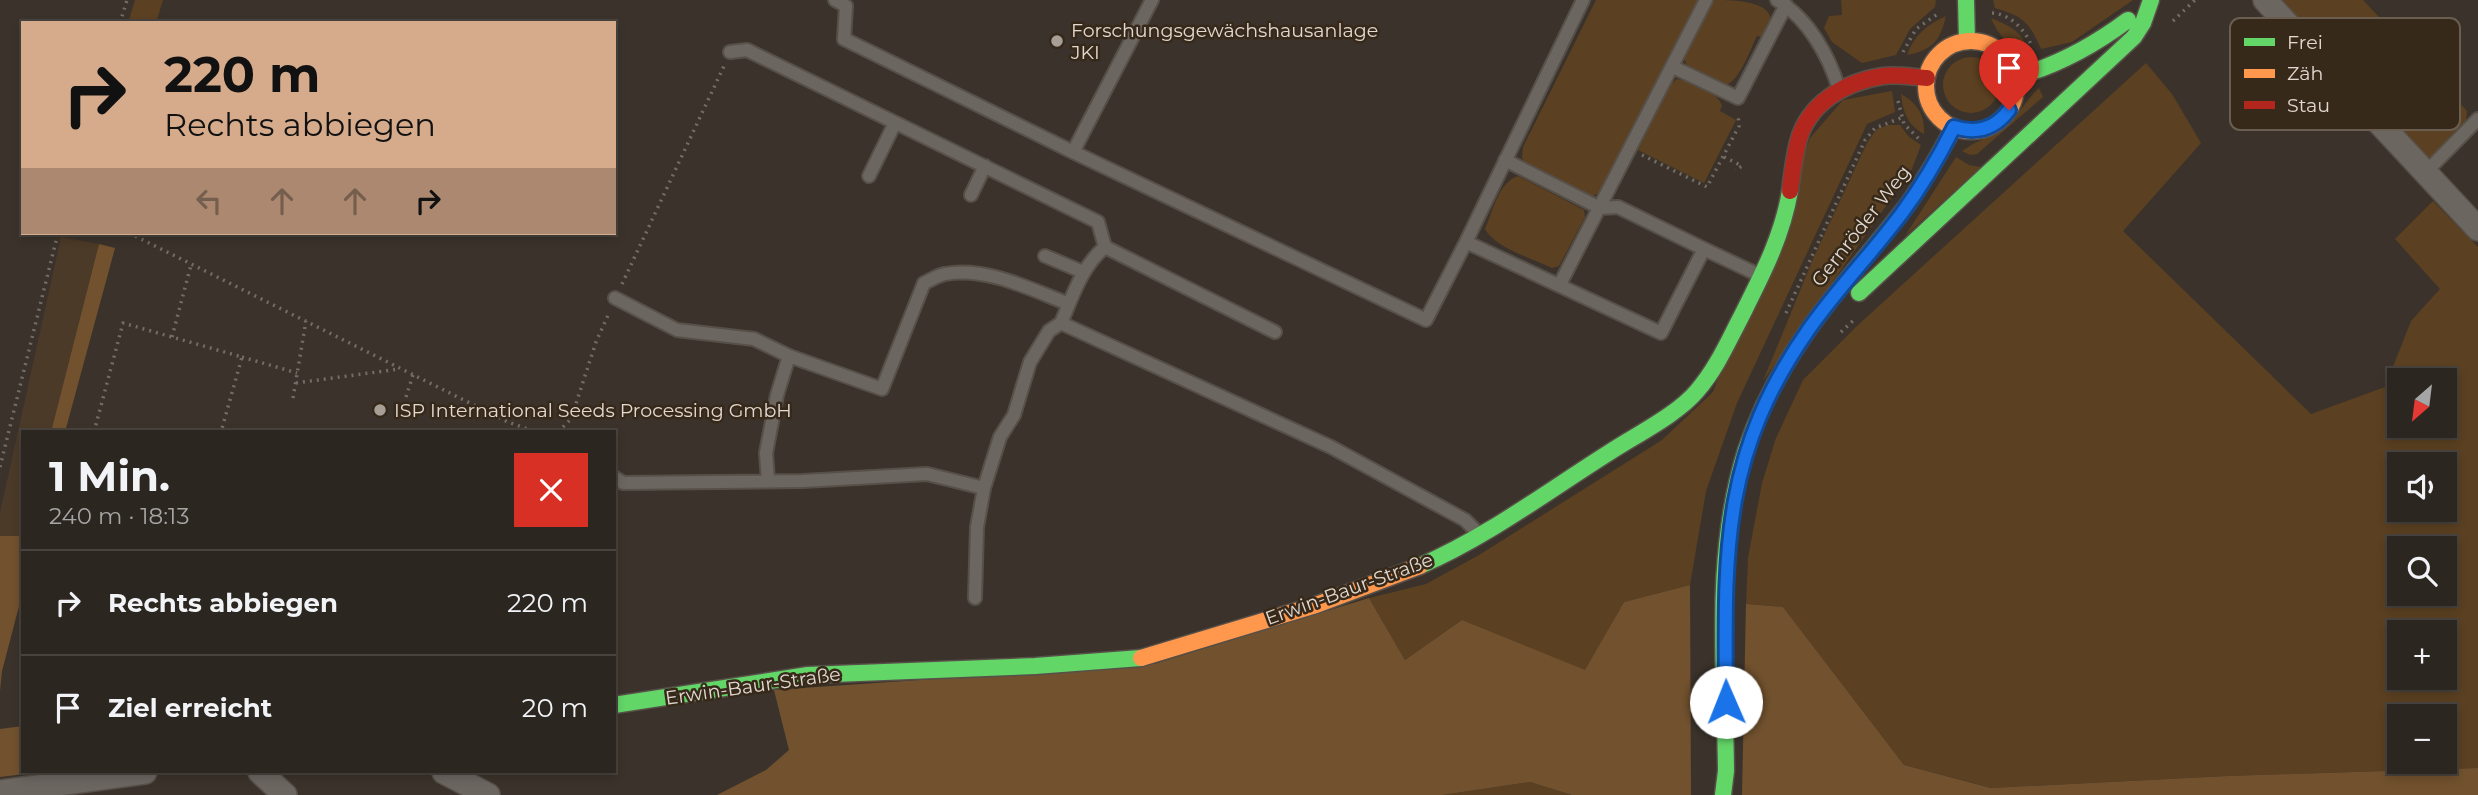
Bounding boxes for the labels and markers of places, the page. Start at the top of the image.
place label: Forschungsgewächshausanlage JKI [1070,19,1378,64]
marker: Forschungsgewächshausanlage JKI [1049,33,1065,49]
pin [1979,38,2039,110]
place label: ISP International Seeds Processing GmbH [394,399,792,422]
marker: ISP International Seeds Processing GmbH [372,402,388,418]

